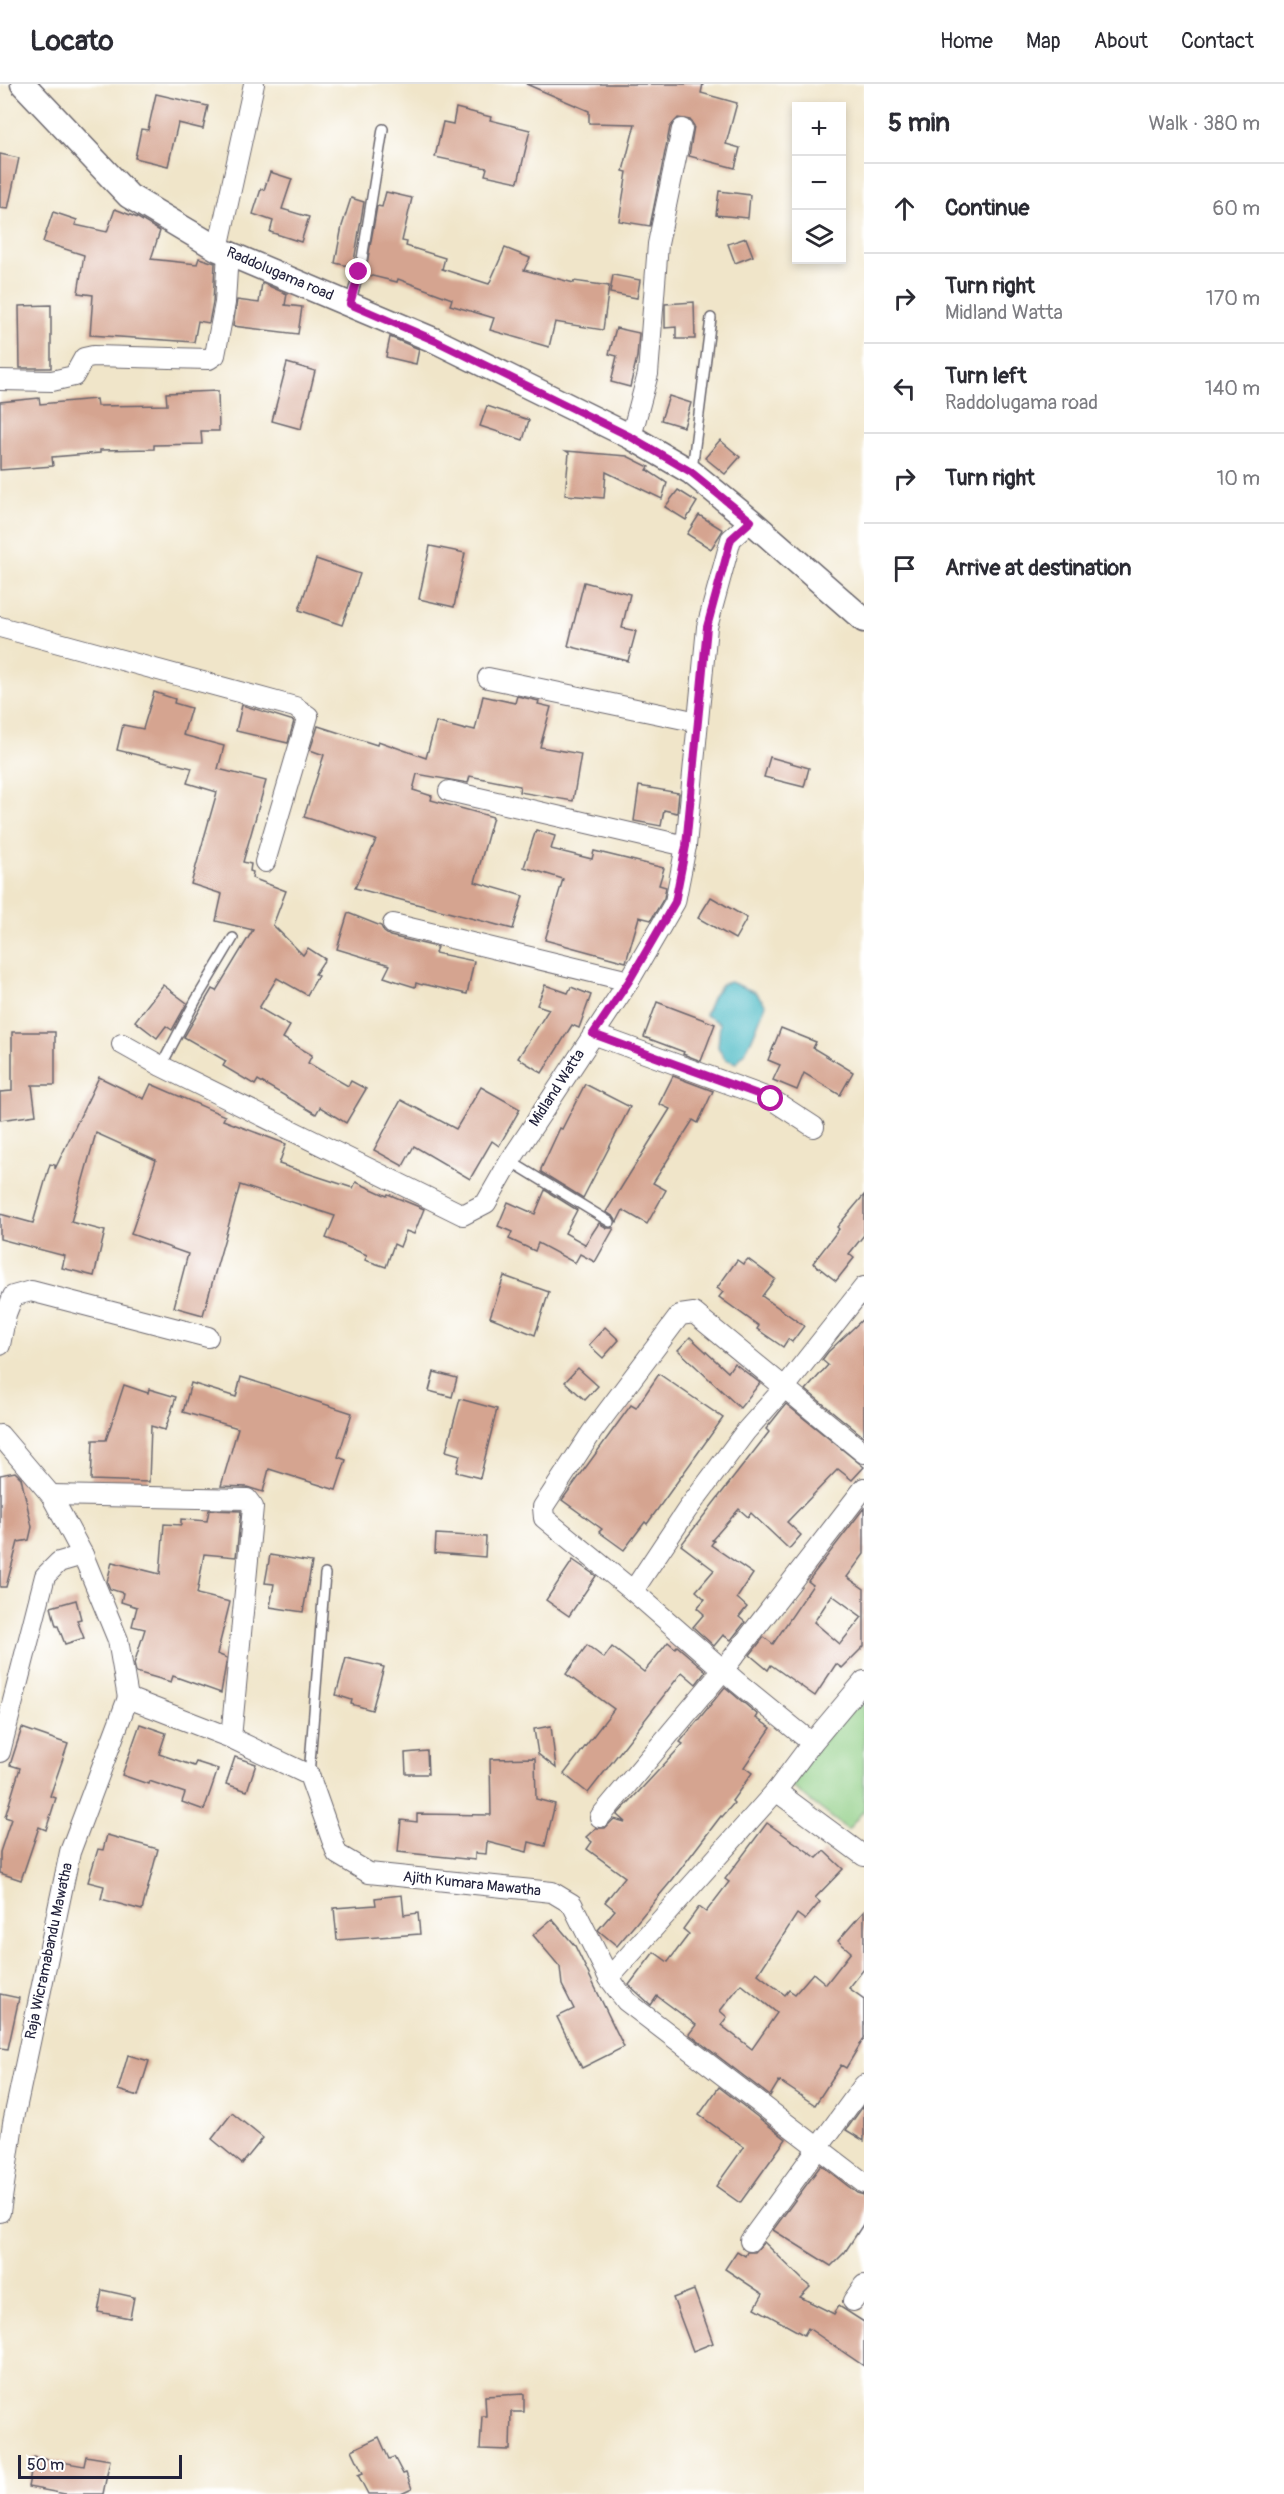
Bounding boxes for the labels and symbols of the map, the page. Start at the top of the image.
street label: Raddolugama road [223,243,337,305]
route end [345,258,371,284]
street label: Midland Watta [525,1046,589,1130]
route start [757,1085,783,1111]
street label: Raja Wicramabandu Mawatha [21,1861,77,2041]
street label: Ajith Kumara Mawatha [402,1867,542,1901]
scale bar [18,2452,182,2480]

